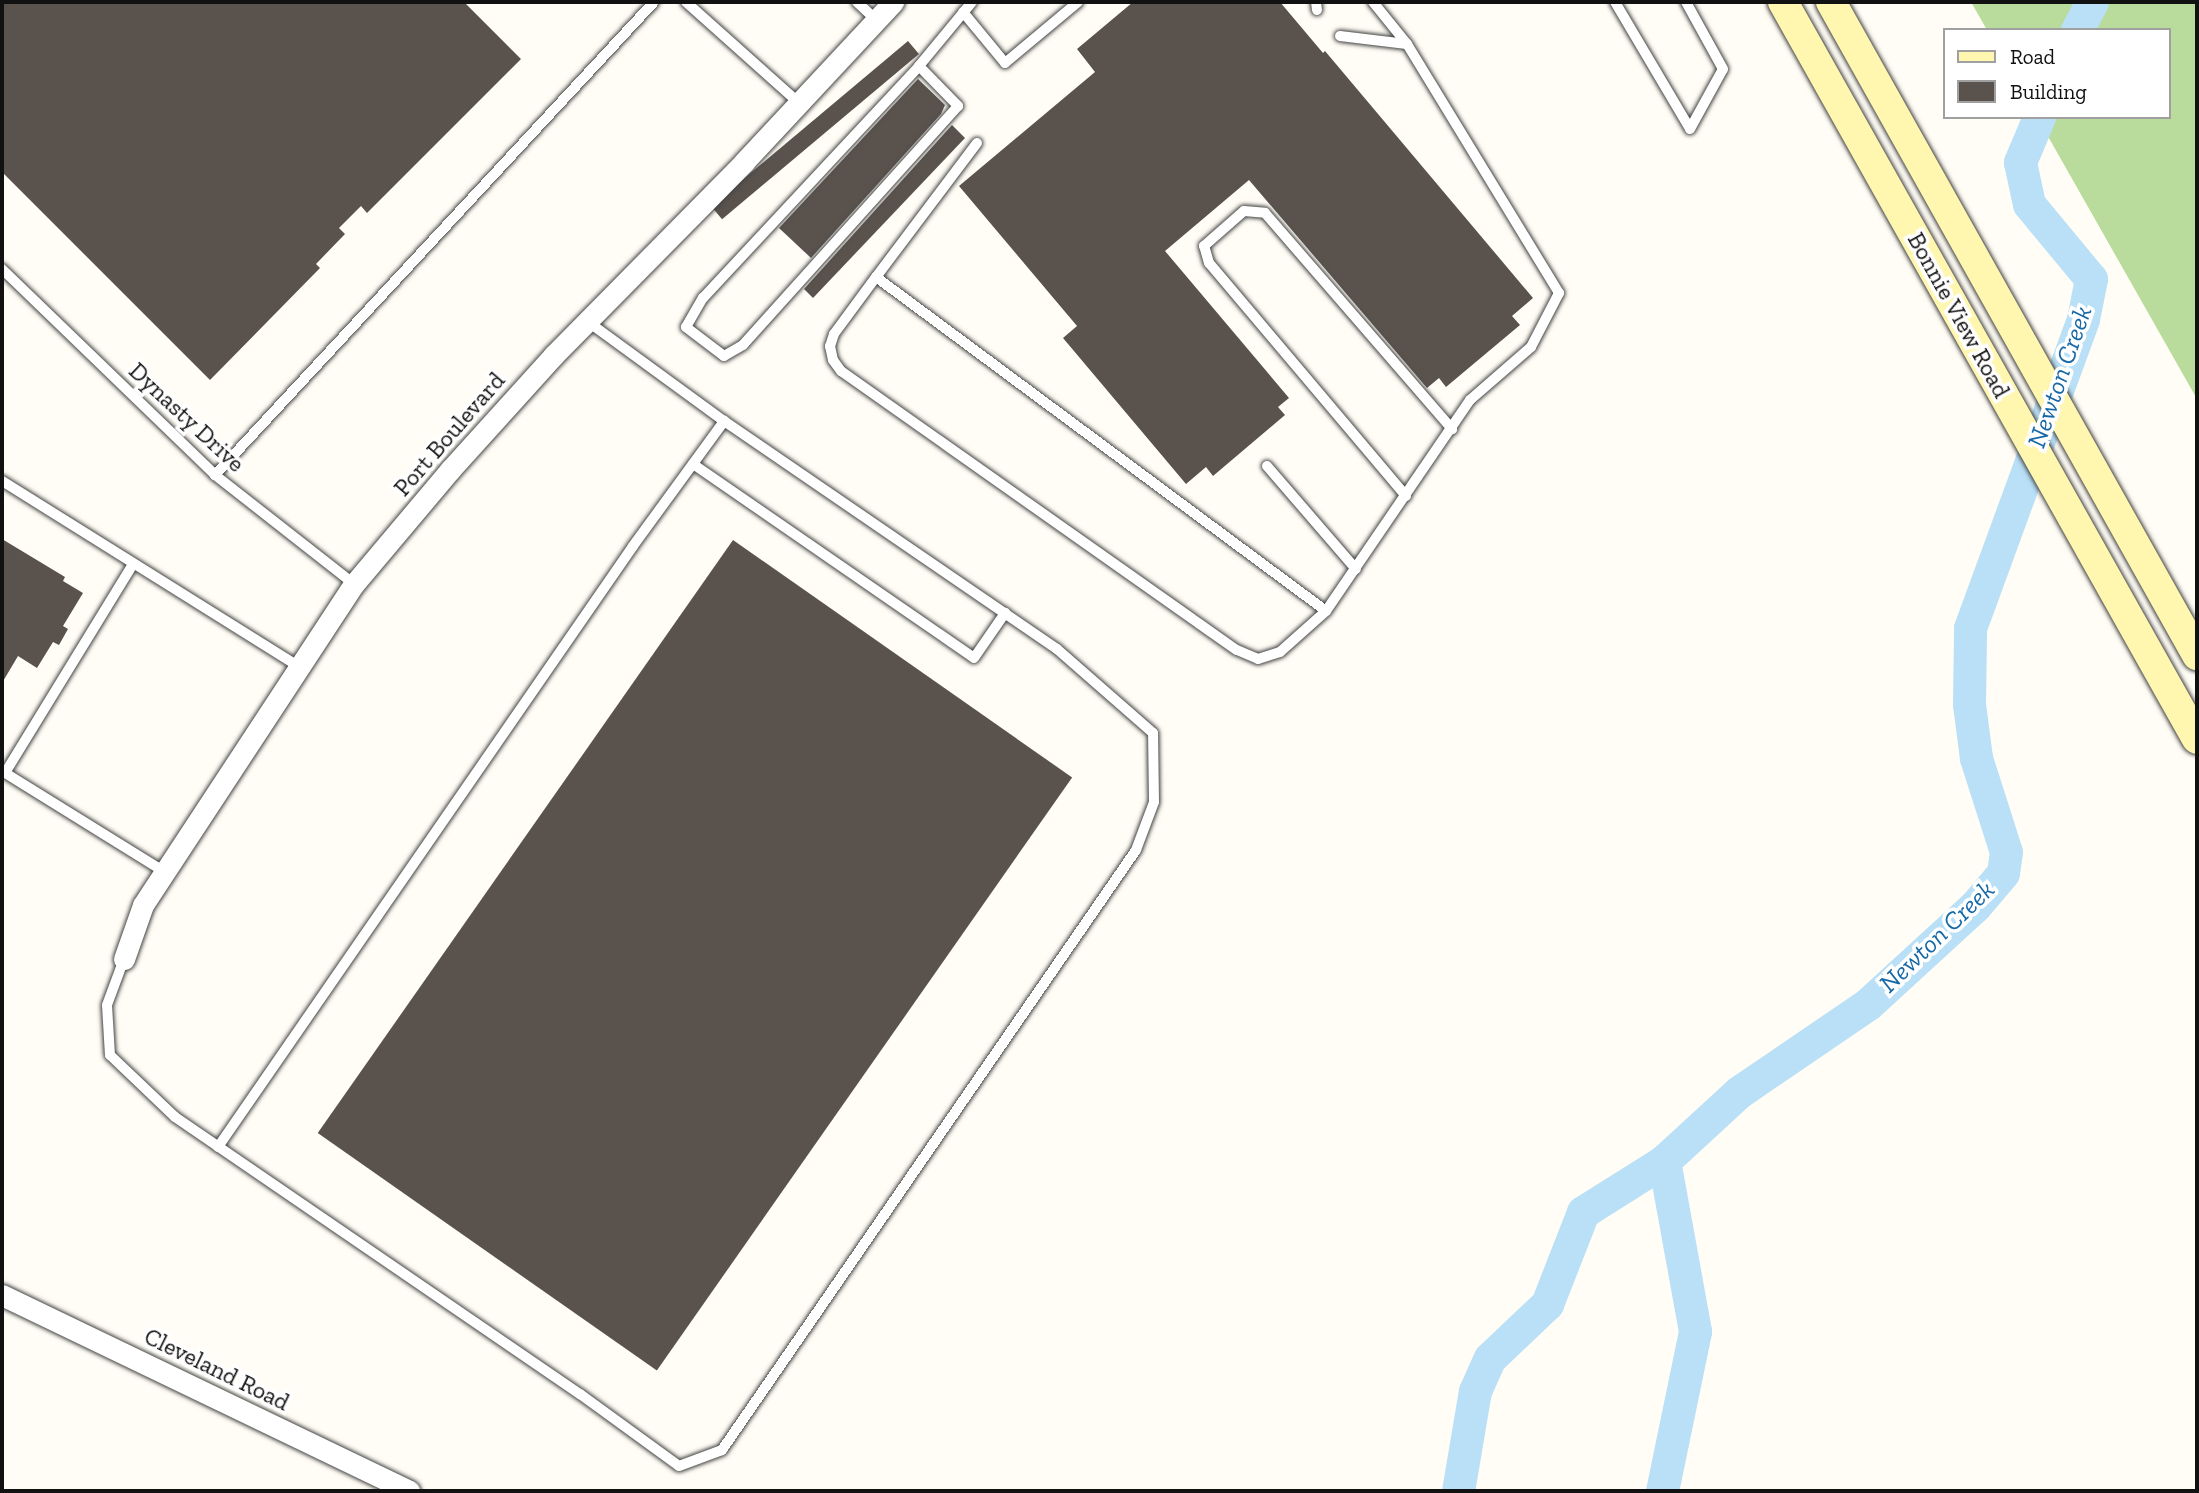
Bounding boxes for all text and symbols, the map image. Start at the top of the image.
legend [1944,28,2171,119]
text: Road [2010,44,2055,69]
text: Building [2010,79,2087,104]
street label: Bonnie View Road [1901,227,2017,403]
water label: Newton Creek [2021,302,2099,452]
street label: Dynasty Drive [123,356,251,478]
street label: Port Boulevard [387,366,511,502]
water label: Newton Creek [1873,874,2001,1000]
street label: Cleveland Road [140,1321,294,1417]

